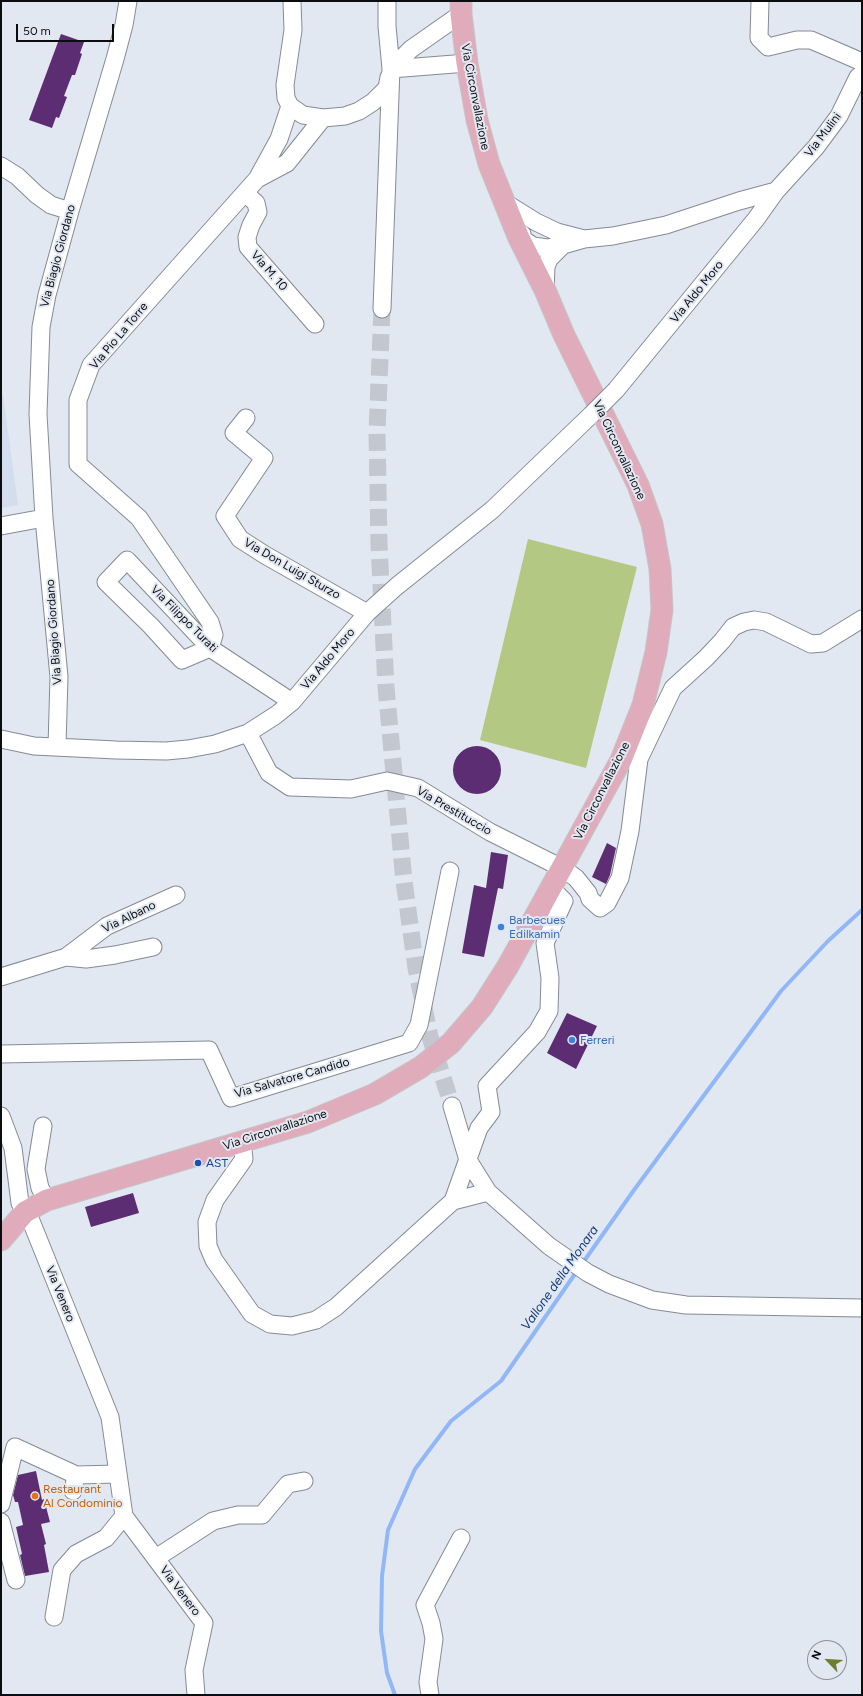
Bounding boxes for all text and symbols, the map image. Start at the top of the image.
scale bar [18,16,116,42]
text: 50 m [23,24,51,38]
street label: Via Circonvallazione [458,43,492,151]
street label: Via Mulini [802,110,844,160]
street label: Via Biagio Giordano [37,203,79,309]
street label: Via M. 10 [248,248,290,294]
street label: Via Aldo Moro [667,258,727,326]
street label: Via Pio La Torre [87,300,151,372]
street label: Via Circonvallazione [590,398,648,502]
street label: Via Don Luigi Sturzo [241,535,343,603]
street label: Via Biagio Giordano [43,579,65,685]
street label: Via Filippo Turati [147,582,221,656]
street label: Via Aldo Moro [298,625,358,693]
street label: Via Circonvallazione [571,740,633,842]
street label: Via Prestituccio [414,784,494,838]
street label: Via Albano [100,898,158,936]
place label: Barbecues Edilkamin [509,913,565,941]
marker: Barbecues Edilkamin [496,922,506,932]
place label: Ferreri [580,1033,615,1047]
marker: Ferreri [567,1035,577,1045]
street label: Via Salvatore Candido [233,1055,351,1101]
street label: Via Circonvallazione [221,1106,329,1154]
place label: AST [206,1156,228,1170]
marker: AST [193,1158,203,1168]
water label: Vallone della Monara [518,1223,602,1333]
street label: Via Venero [42,1264,78,1324]
place label: Restaurant Al Condominio [43,1482,122,1510]
marker: Restaurant Al Condominio [30,1491,40,1501]
street label: Via Venero [157,1563,203,1619]
north arrow [807,1640,847,1680]
text: N [809,1649,824,1662]

